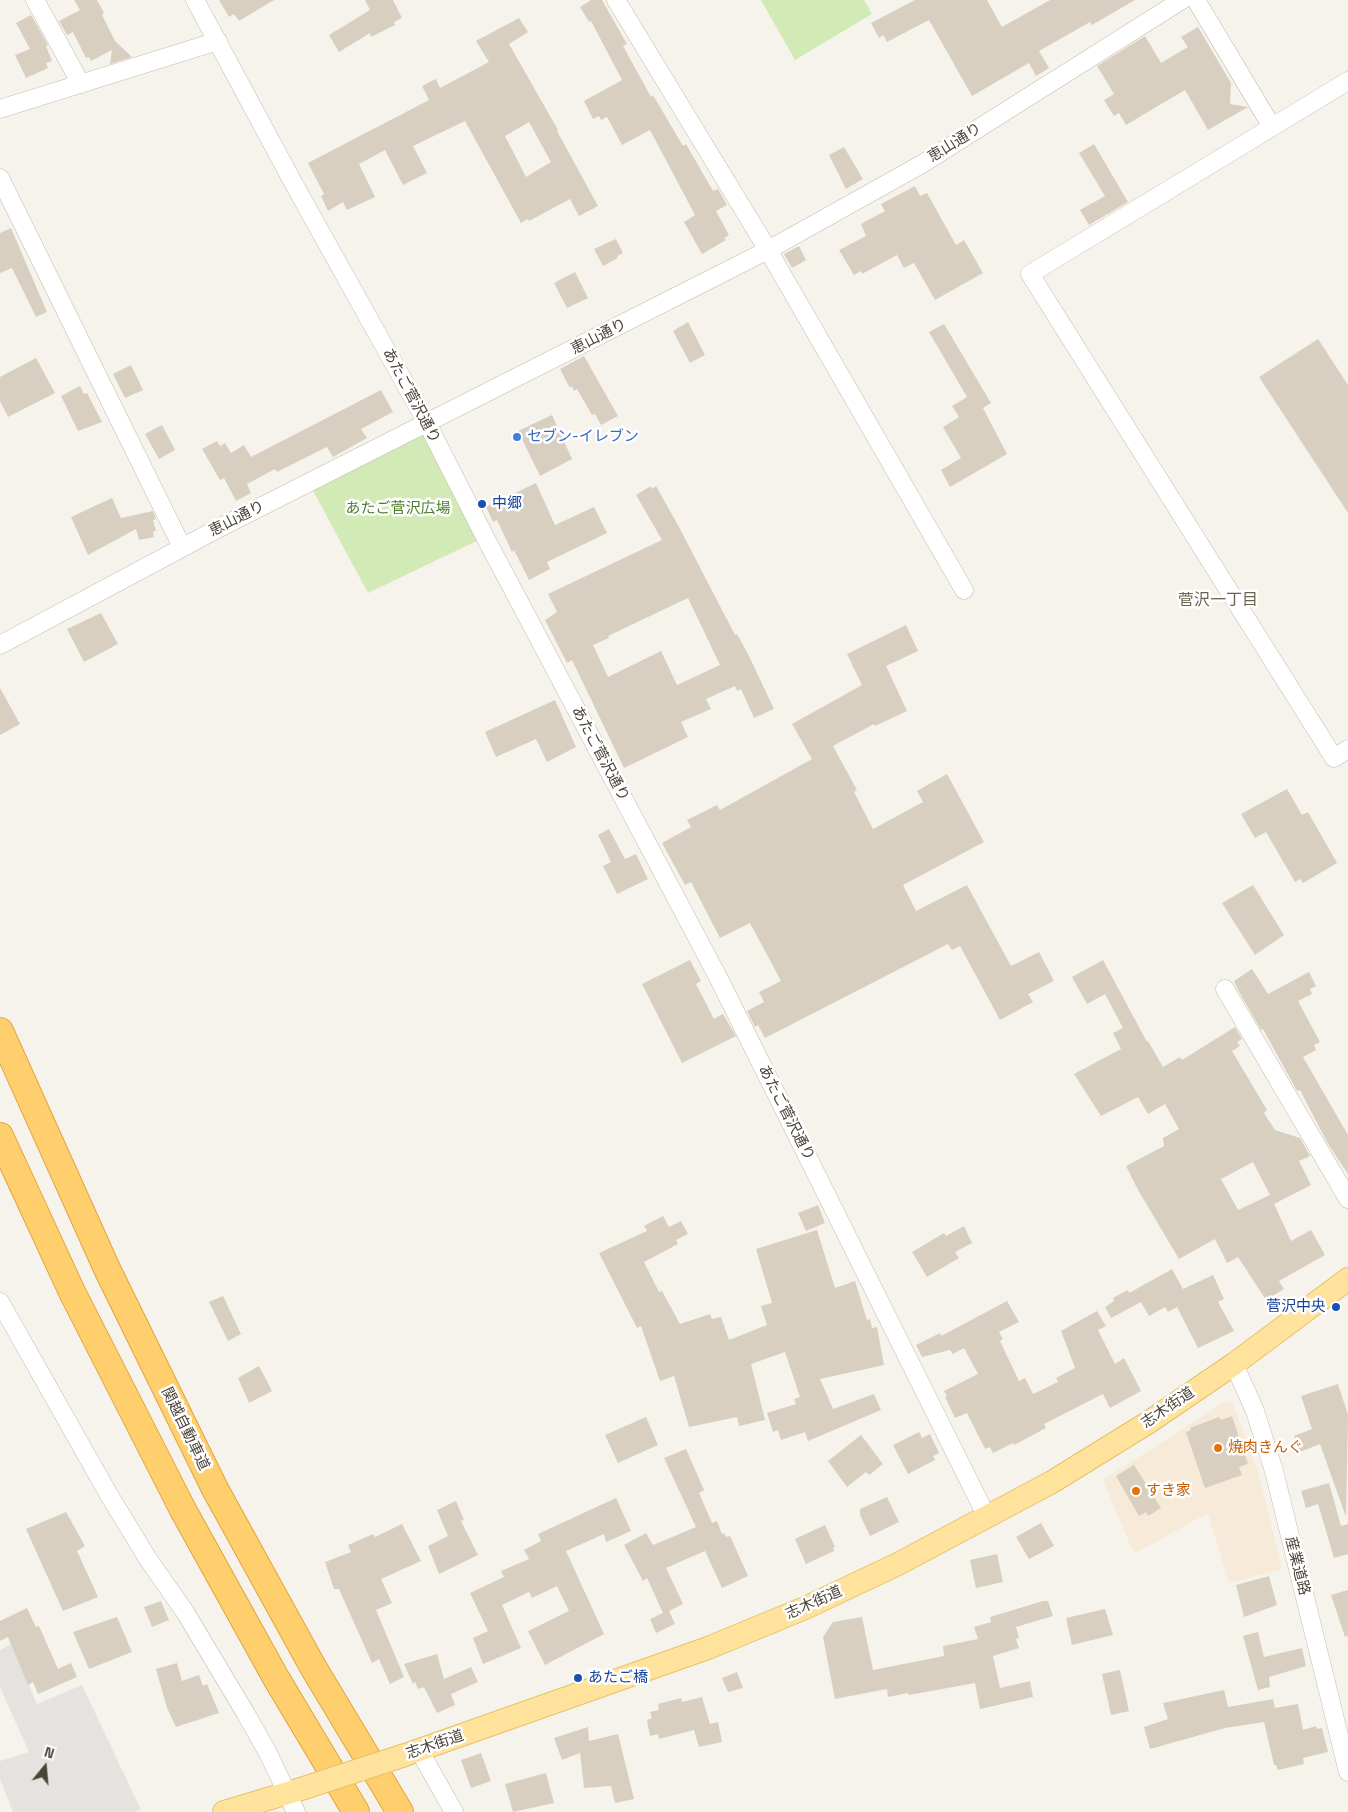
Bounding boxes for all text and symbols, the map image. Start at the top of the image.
street label: 恵山通り [925,119,985,167]
street label: 恵山通り [568,315,630,359]
street label: あたご菅沢通り [378,345,444,447]
place label: セブン-イレブン [527,428,639,446]
marker: セブン-イレブン [511,431,523,443]
place label: 中郷 [492,495,522,513]
street label: 恵山通り [206,497,268,541]
marker: 中郷 [476,498,488,510]
park label: あたご菅沢広場 [346,500,450,518]
district label: 菅沢一丁目 [1178,591,1258,611]
street label: あたご菅沢通り [567,703,633,805]
street label: あたご菅沢通り [754,1062,818,1164]
place label: 菅沢中央 [1266,1298,1326,1316]
marker: 菅沢中央 [1330,1301,1342,1313]
street label: 志木街道 [1138,1384,1198,1432]
street label: 関越自動車道 [157,1385,213,1473]
place label: 焼肉きんぐ [1228,1439,1303,1457]
marker: 焼肉きんぐ [1212,1442,1224,1454]
place label: すき家 [1146,1482,1191,1500]
marker: すき家 [1130,1485,1142,1497]
street label: 産業道路 [1281,1535,1313,1597]
street label: 志木街道 [783,1583,845,1623]
place label: あたご橋 [588,1669,648,1687]
marker: あたご橋 [572,1672,584,1684]
street label: 志木街道 [404,1727,466,1763]
north arrow [20,1742,70,1792]
text: N [42,1743,56,1763]

